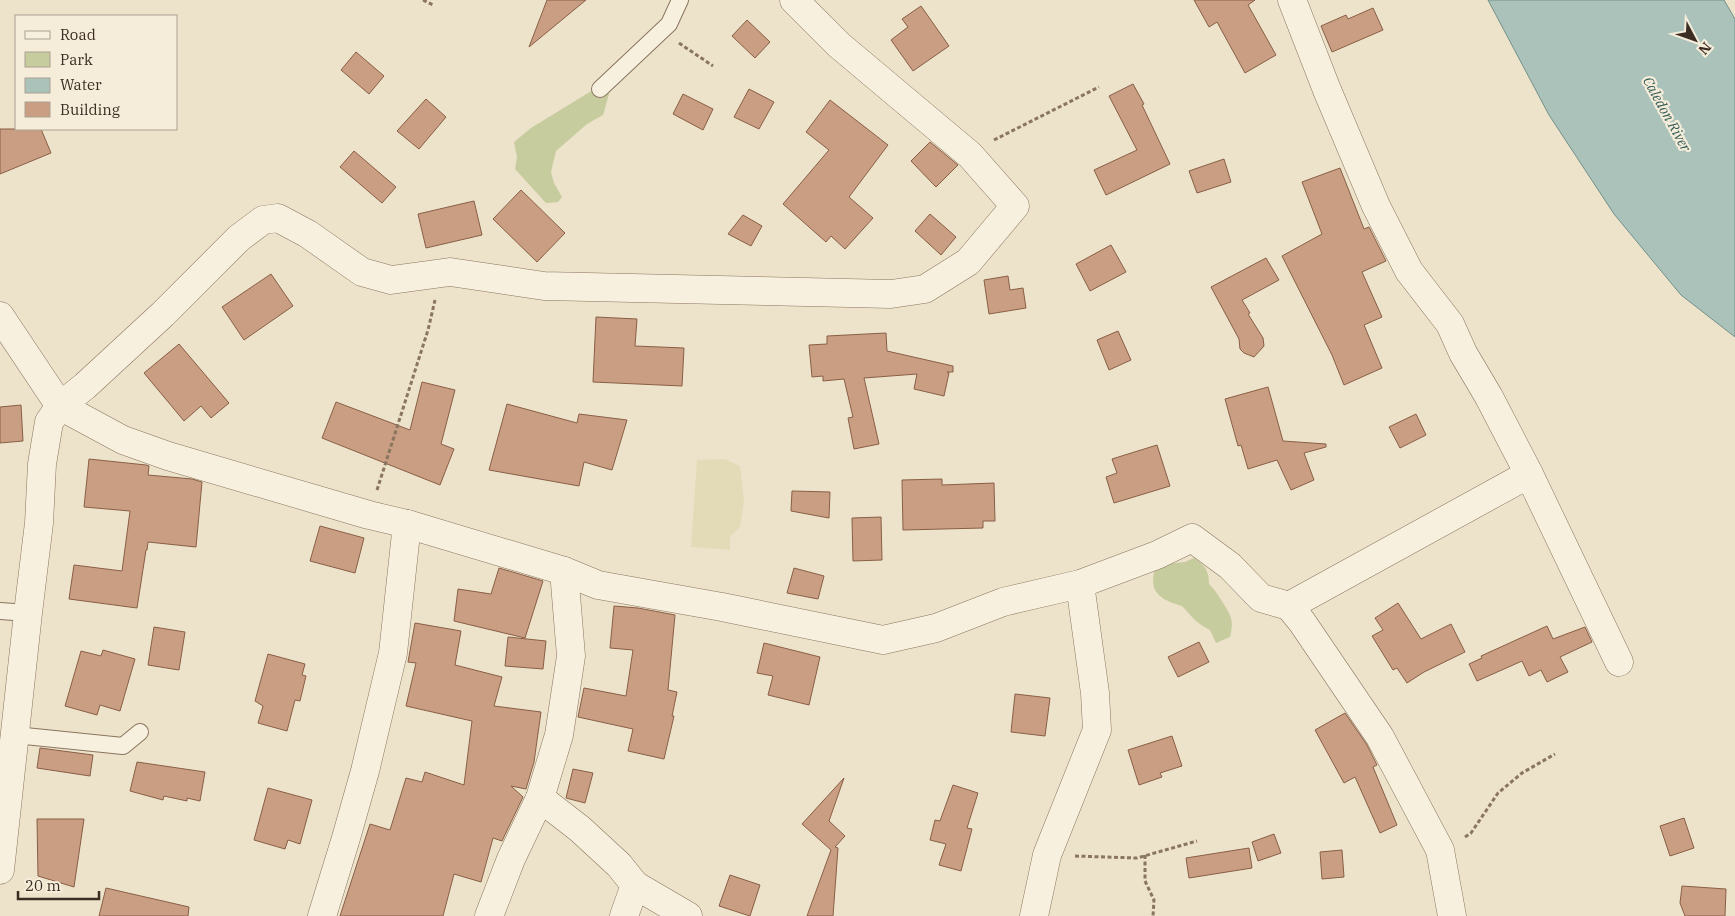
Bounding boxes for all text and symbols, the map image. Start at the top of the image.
legend [15,15,178,130]
north arrow [1670,15,1720,65]
text: Road [60,25,96,44]
text: N [1694,38,1715,59]
text: Park [60,50,93,69]
water label: Caledon River [1639,73,1695,155]
text: Water [60,75,102,94]
text: Building [60,100,120,119]
scale bar [18,868,99,900]
text: 20 m [25,876,61,895]

